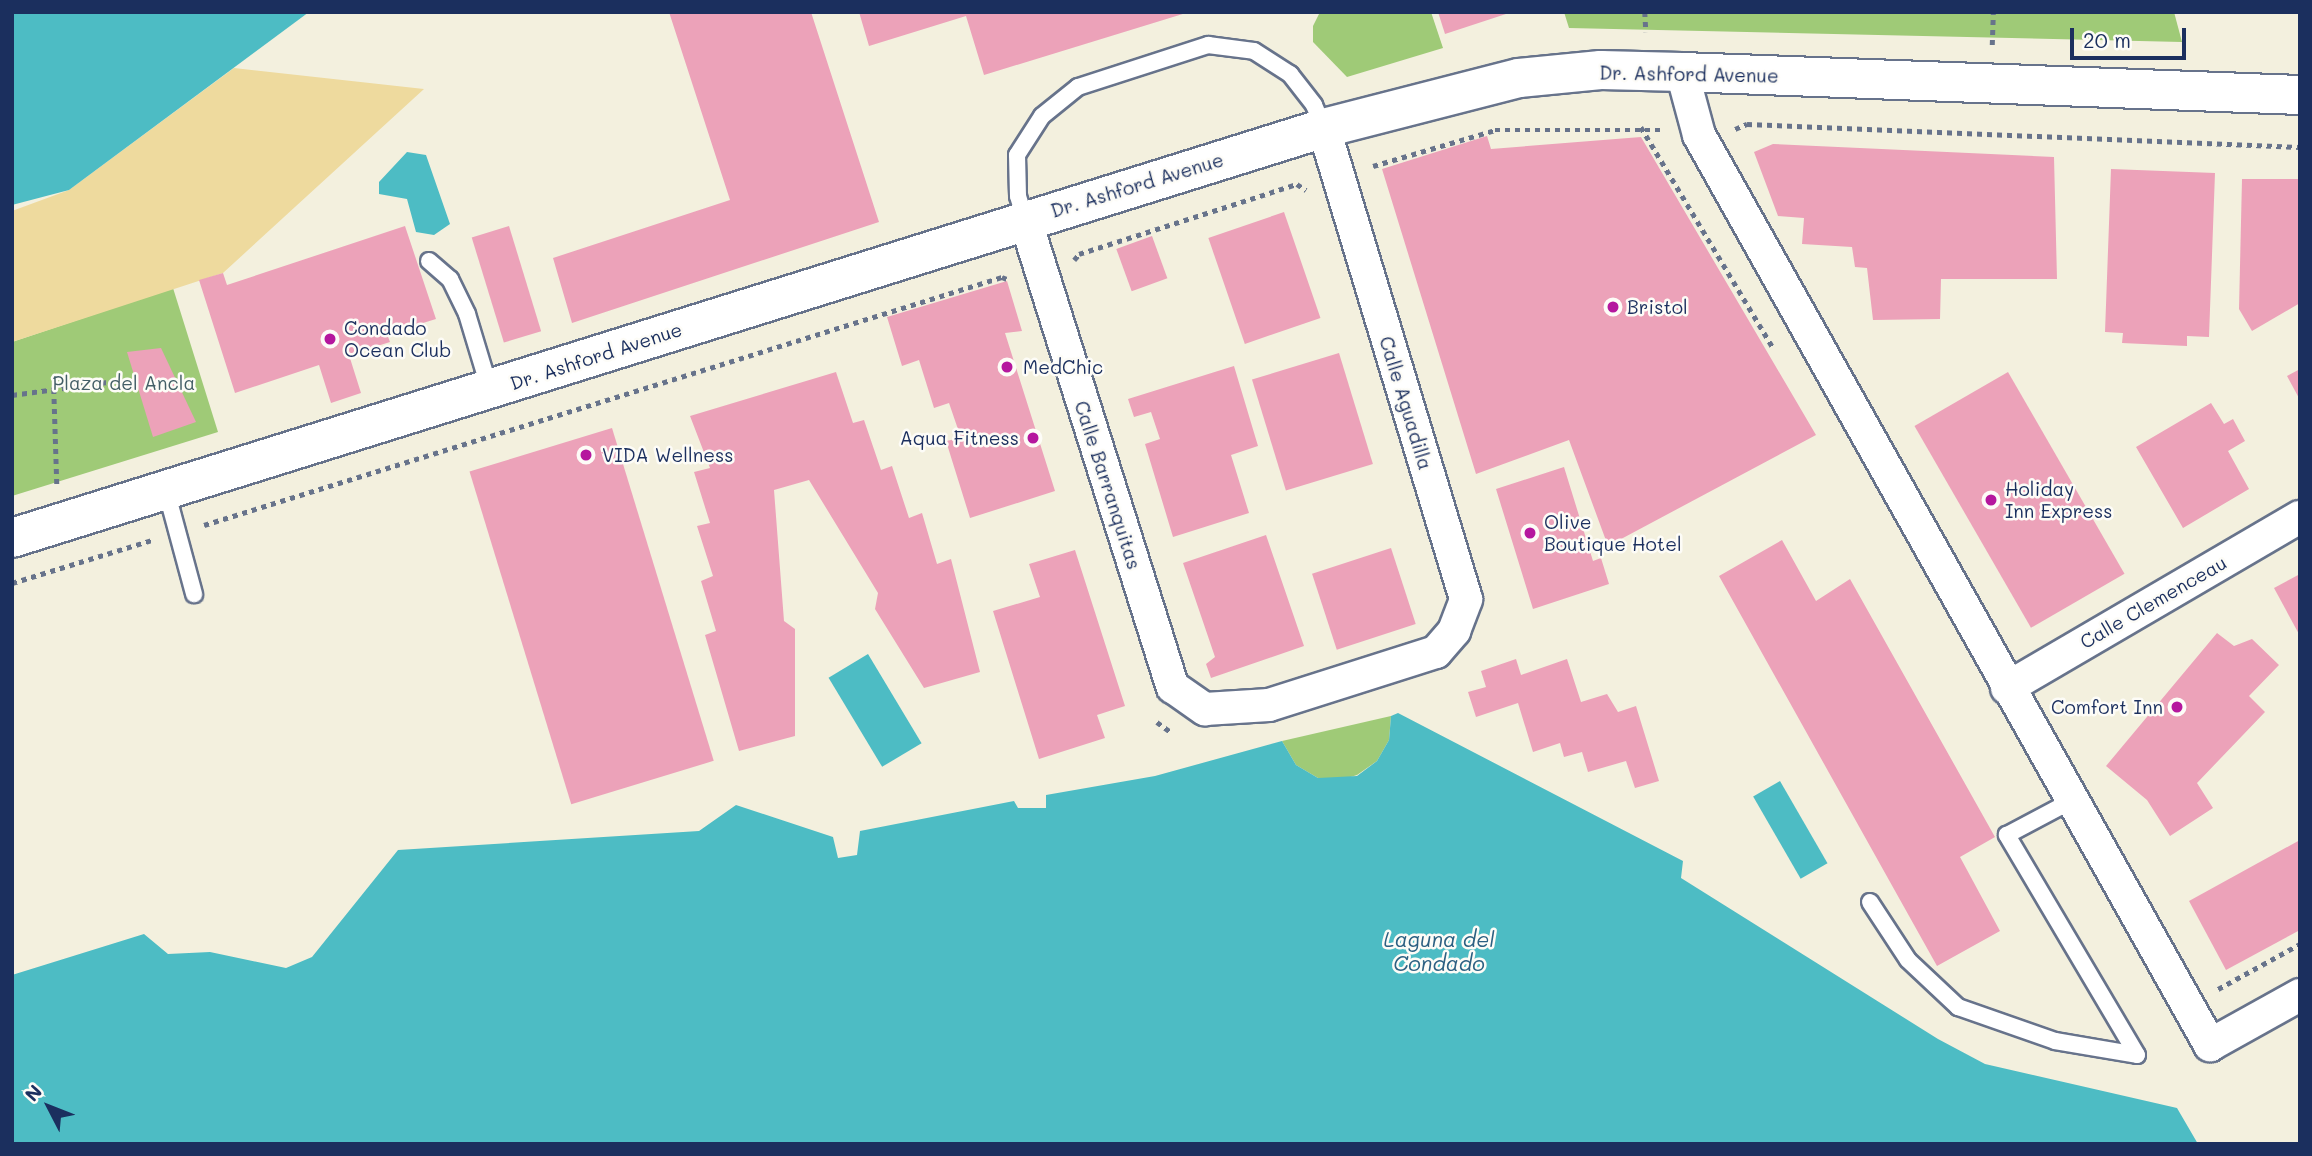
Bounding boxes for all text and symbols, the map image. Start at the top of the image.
scale bar [2074,14,2190,58]
text: 20 m [2083,26,2131,53]
street label: Dr. Ashford Avenue [1599,61,1779,87]
street label: Dr. Ashford Avenue [1048,148,1226,222]
place label: Bristol [1627,296,1688,318]
marker: Bristol [1605,299,1621,315]
place label: Condado Ocean Club [344,317,451,361]
street label: Dr. Ashford Avenue [507,317,685,395]
marker: Condado Ocean Club [322,331,338,347]
street label: Calle Aguadilla [1375,333,1437,473]
place label: MedChic [1023,356,1103,378]
marker: MedChic [997,357,1017,377]
park label: Plaza del Ancla [53,372,195,394]
street label: Calle Barranquitas [1070,398,1146,572]
place label: Aqua Fitness [900,427,1019,449]
marker: Aqua Fitness [1025,430,1041,446]
place label: VIDA Wellness [602,444,734,466]
marker: VIDA Wellness [576,445,596,465]
place label: Holiday Inn Express [2005,478,2113,522]
marker: Holiday Inn Express [1983,492,1999,508]
place label: Olive Boutique Hotel [1544,511,1682,555]
marker: Olive Boutique Hotel [1522,525,1538,541]
street label: Calle Clemenceau [2076,551,2230,653]
place label: Comfort Inn [2051,696,2163,718]
marker: Comfort Inn [2169,699,2185,715]
water label: Laguna del Condado [1384,926,1494,976]
north arrow [14,1072,84,1142]
text: N [19,1079,47,1106]

